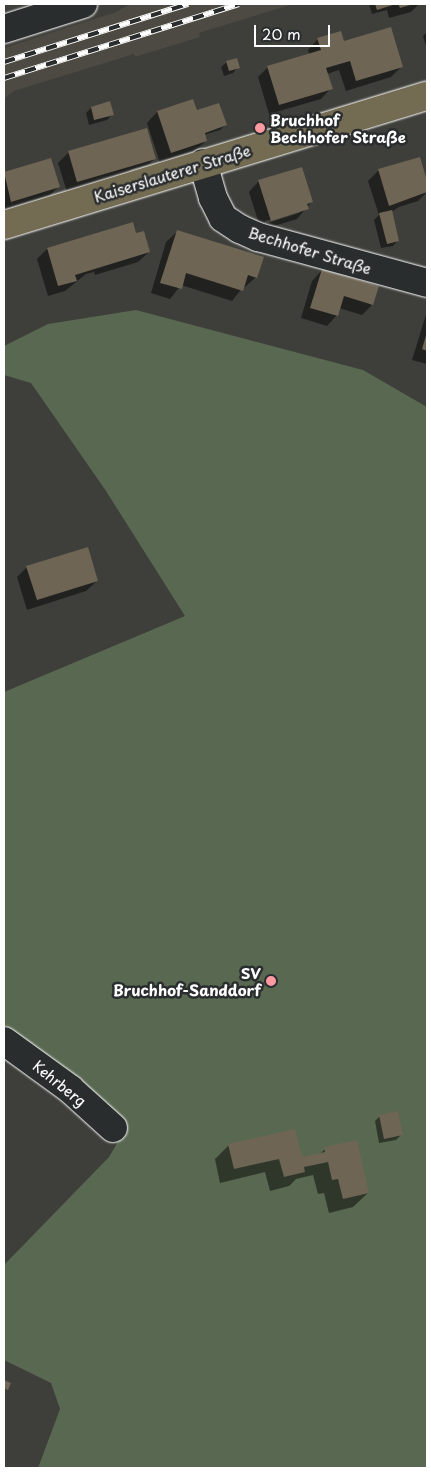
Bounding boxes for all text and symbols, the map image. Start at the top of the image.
scale bar [256,15,332,47]
text: 20 m [262,22,301,45]
place label: Bruchhof Bechhofer Straße [270,110,406,145]
marker: Bruchhof Bechhofer Straße [254,122,266,134]
street label: Kaiserslauterer Straße [91,140,253,206]
street label: Bechhofer Straße [246,223,374,277]
place label: SV Bruchhof-Sanddorf [113,963,261,998]
marker: SV Bruchhof-Sanddorf [265,975,277,987]
street label: Kehrberg [30,1056,90,1110]

